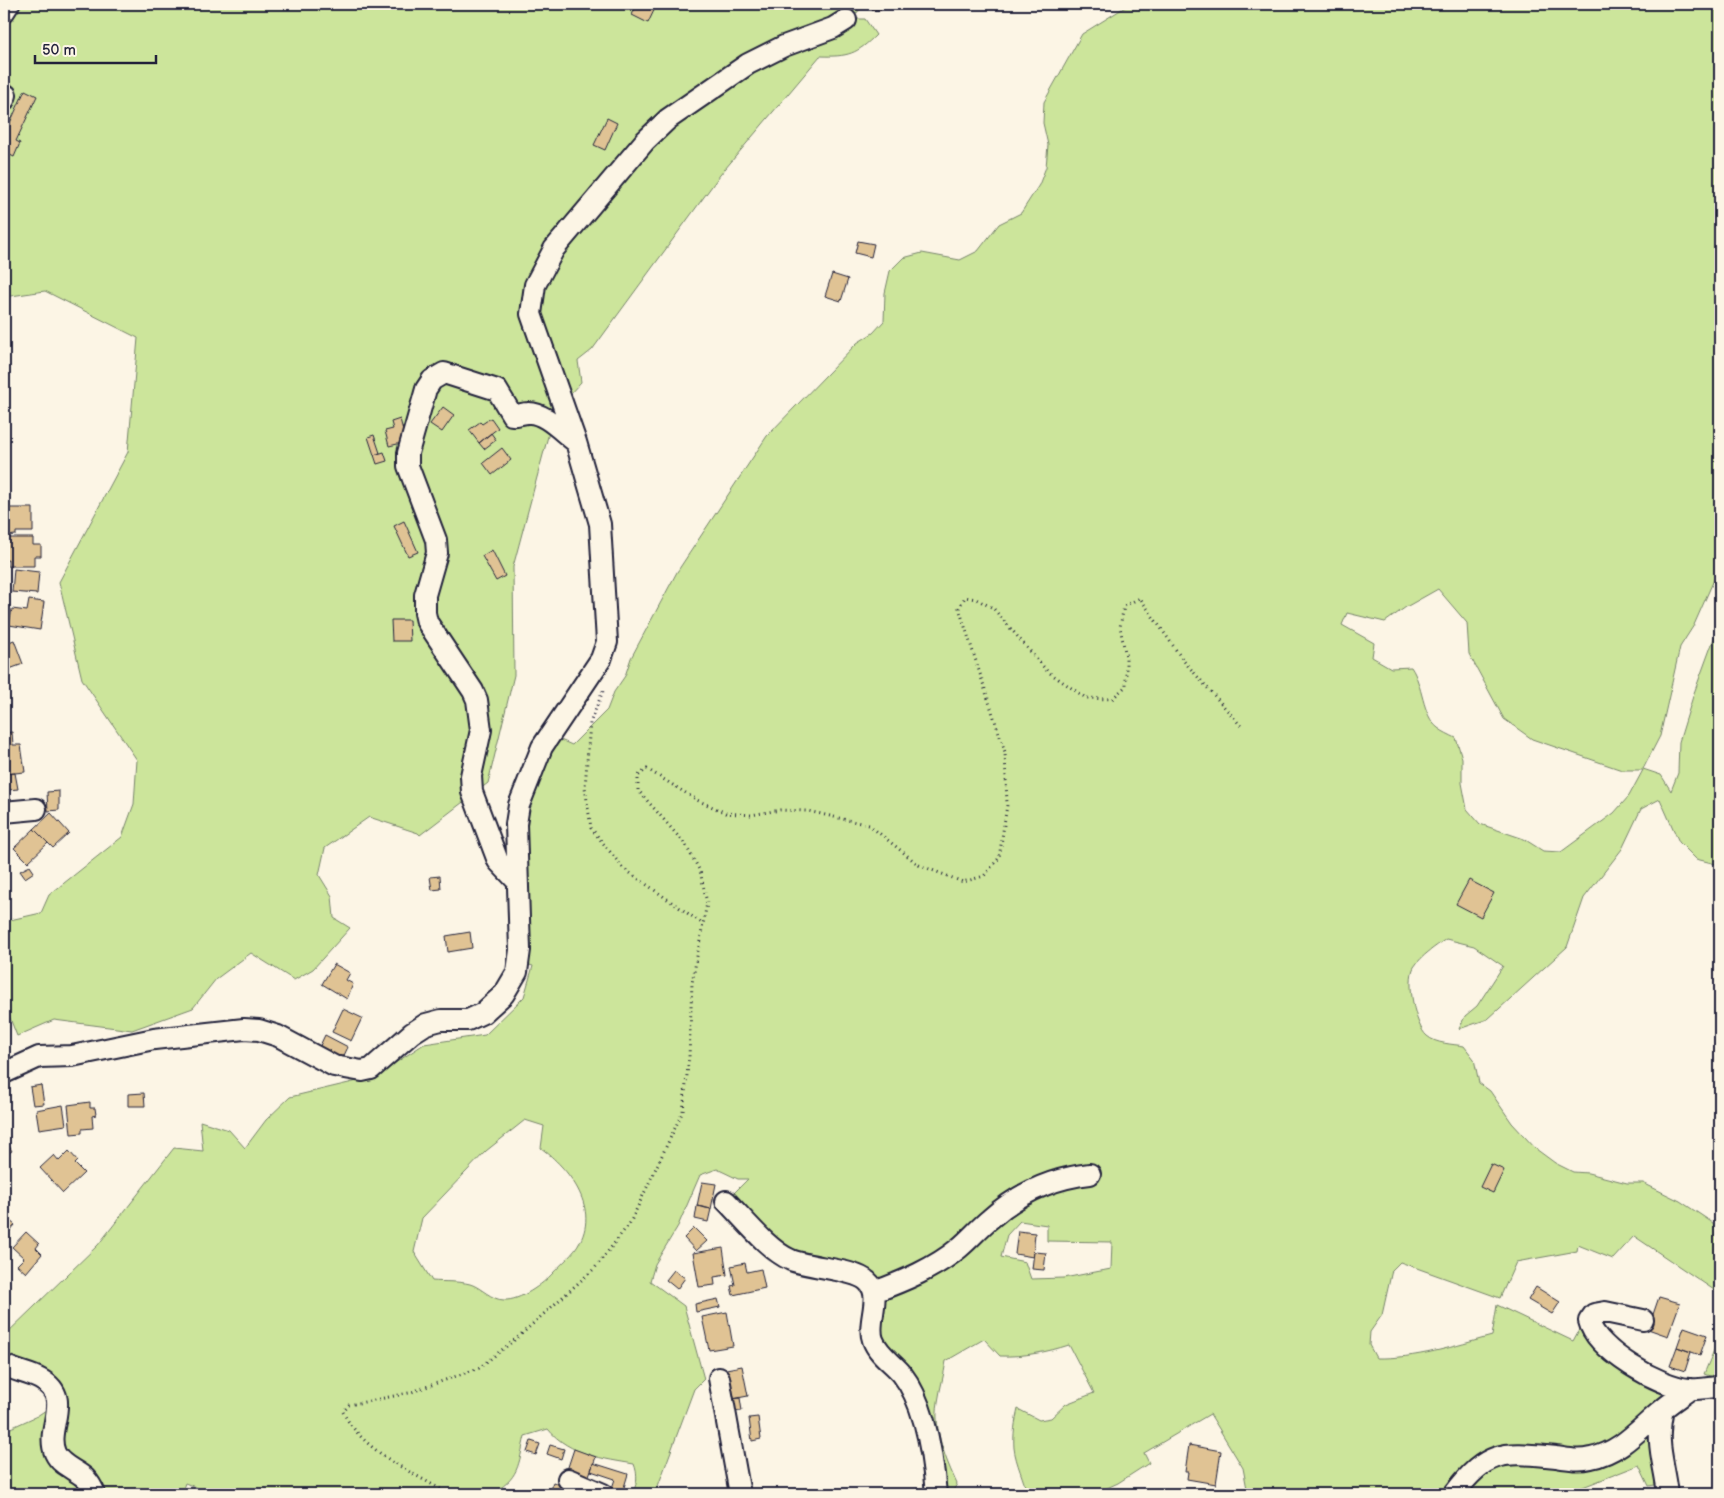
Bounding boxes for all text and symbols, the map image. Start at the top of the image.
scale bar [35,32,156,64]
text: 50 m [42,41,76,60]

